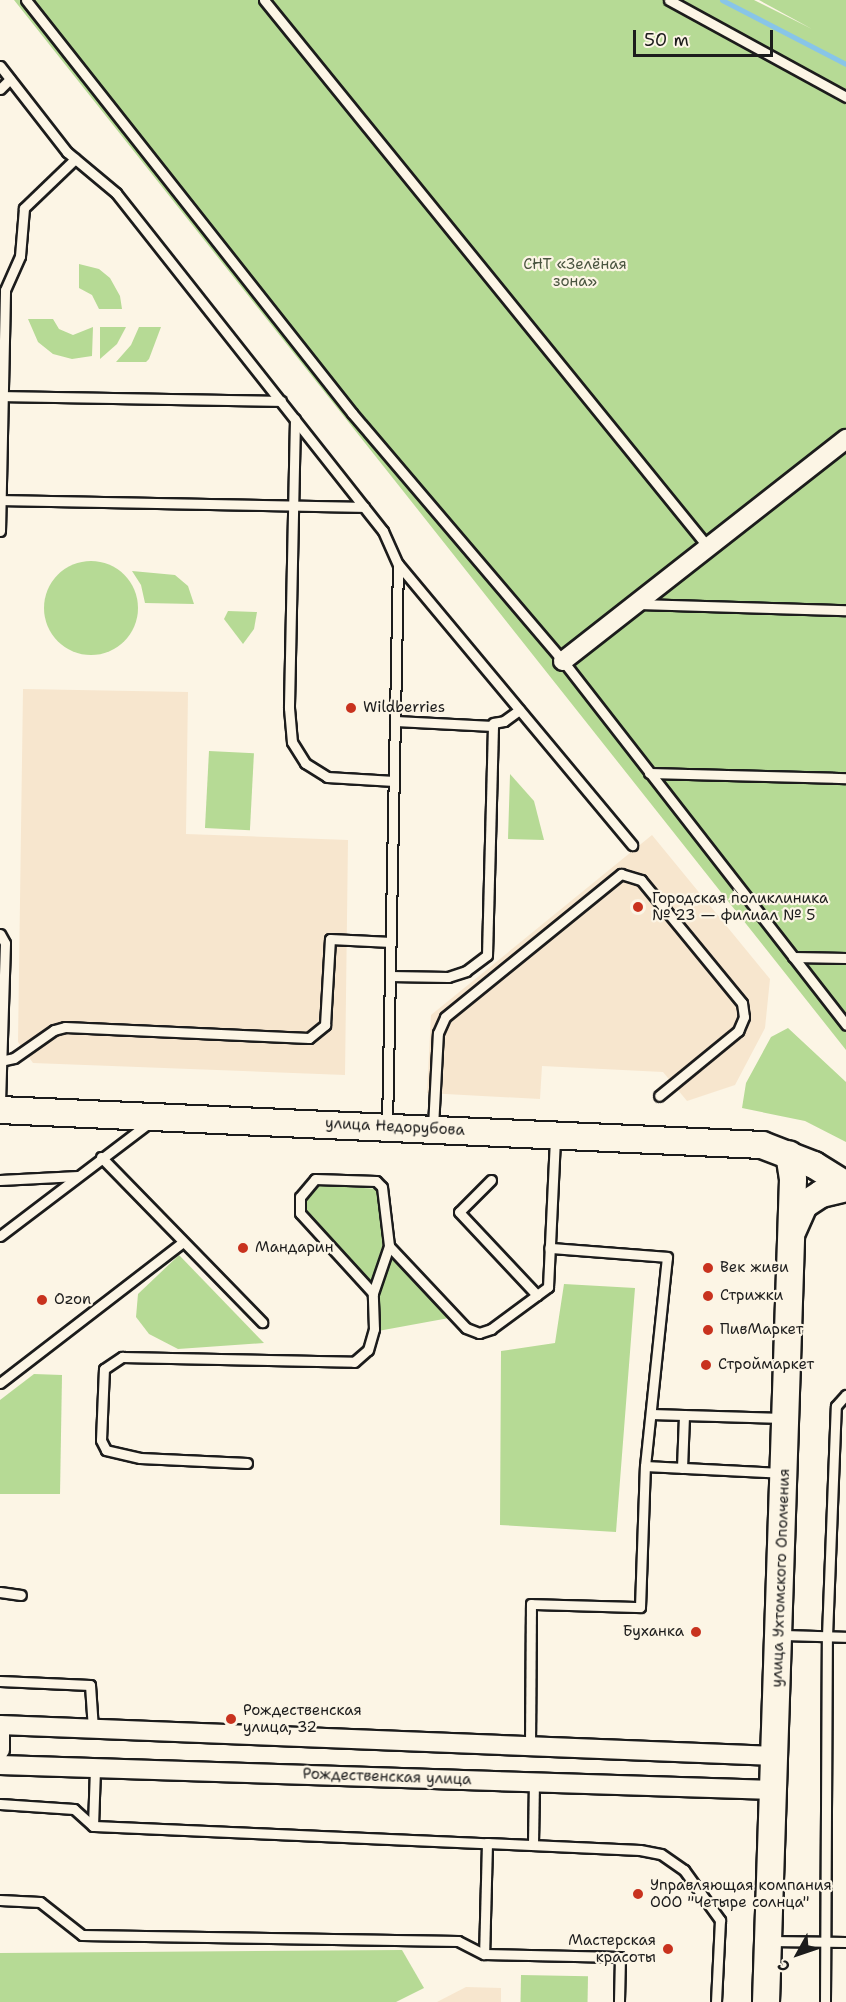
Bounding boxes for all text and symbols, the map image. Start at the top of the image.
scale bar [636,18,776,56]
text: 50 m [644,28,689,52]
park label: СНТ «Зелёная зона» [523,255,627,290]
place label: Wildberries [363,699,445,717]
marker: Wildberries [344,701,358,715]
place label: Городская поликлиника № 23 — филиал № 5 [652,889,828,924]
marker: Городская поликлиника № 23 — филиал № 5 [629,898,647,916]
street label: улица Недорубова [325,1114,465,1140]
place label: Мандарин [255,1239,333,1257]
marker: Мандарин [236,1241,250,1255]
place label: Век живи [720,1259,789,1277]
marker: Век живи [701,1261,715,1275]
place label: Стрижки [720,1287,783,1305]
marker: Стрижки [701,1289,715,1303]
place label: Ozon [54,1291,91,1309]
marker: Ozon [35,1293,49,1307]
place label: ПивМаркет [720,1321,803,1339]
marker: ПивМаркет [701,1323,715,1337]
place label: Строймаркет [718,1356,814,1374]
marker: Строймаркет [699,1358,713,1372]
street label: улица Ухтомского Ополчения [768,1468,794,1688]
place label: Буханка [623,1623,684,1641]
marker: Буханка [689,1625,703,1639]
place label: Рождественская улица, 32 [243,1701,362,1736]
marker: Рождественская улица, 32 [224,1712,238,1726]
street label: Рождественская улица [302,1765,472,1789]
place label: Управляющая компания ООО "Четыре солнца" [650,1876,832,1911]
marker: Управляющая компания ООО "Четыре солнца" [631,1887,645,1901]
north arrow [768,1924,828,1984]
place label: Мастерская красоты [568,1931,656,1966]
marker: Мастерская красоты [661,1942,675,1956]
text: С [773,1955,795,1976]

